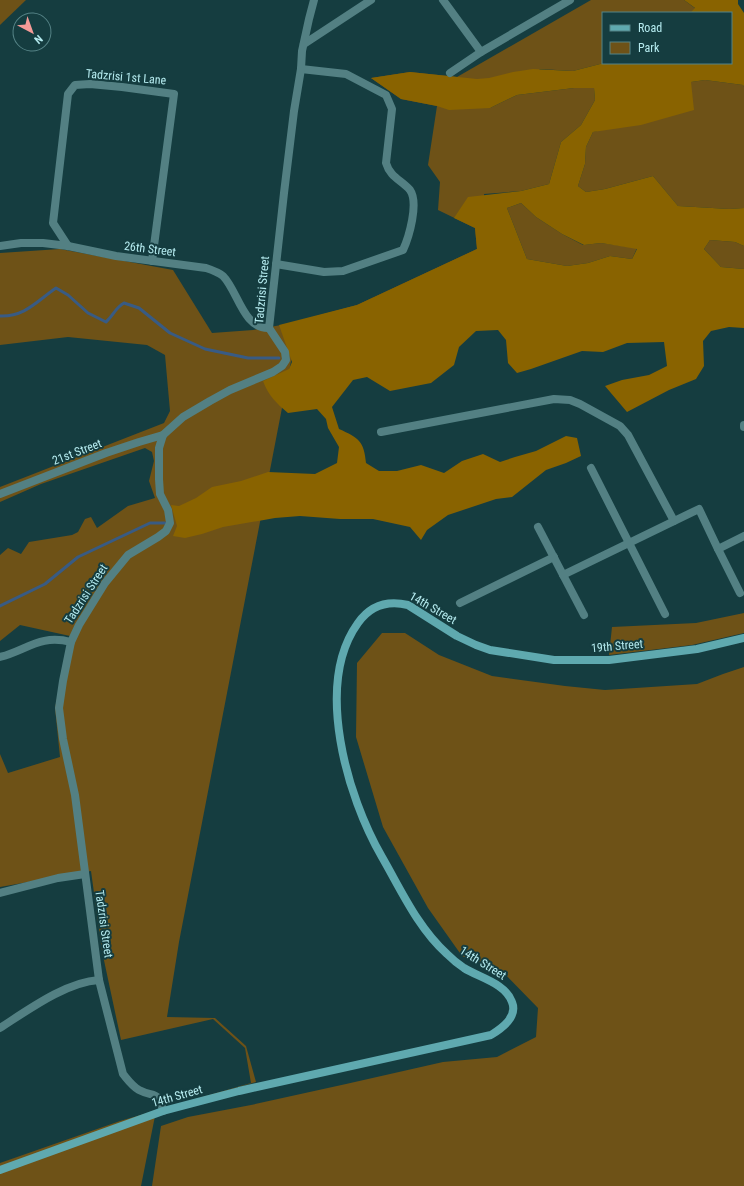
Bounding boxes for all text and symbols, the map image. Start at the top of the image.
north arrow [12,12,52,52]
legend [602,12,732,64]
text: Road [638,21,662,35]
text: N [31,32,45,46]
text: Park [638,41,660,55]
street label: Tadzrisi 1st Lane [85,67,167,88]
street label: 26th Street [123,239,177,259]
street label: Tadzrisi Street [252,255,272,325]
street label: 21st Street [50,436,104,468]
street label: Tadzrisi Street [62,561,111,626]
street label: 14th Street [407,589,459,627]
street label: 19th Street [590,637,644,655]
street label: Tadzrisi Street [92,889,116,959]
street label: 14th Street [457,943,509,983]
street label: 14th Street [150,1082,204,1110]

